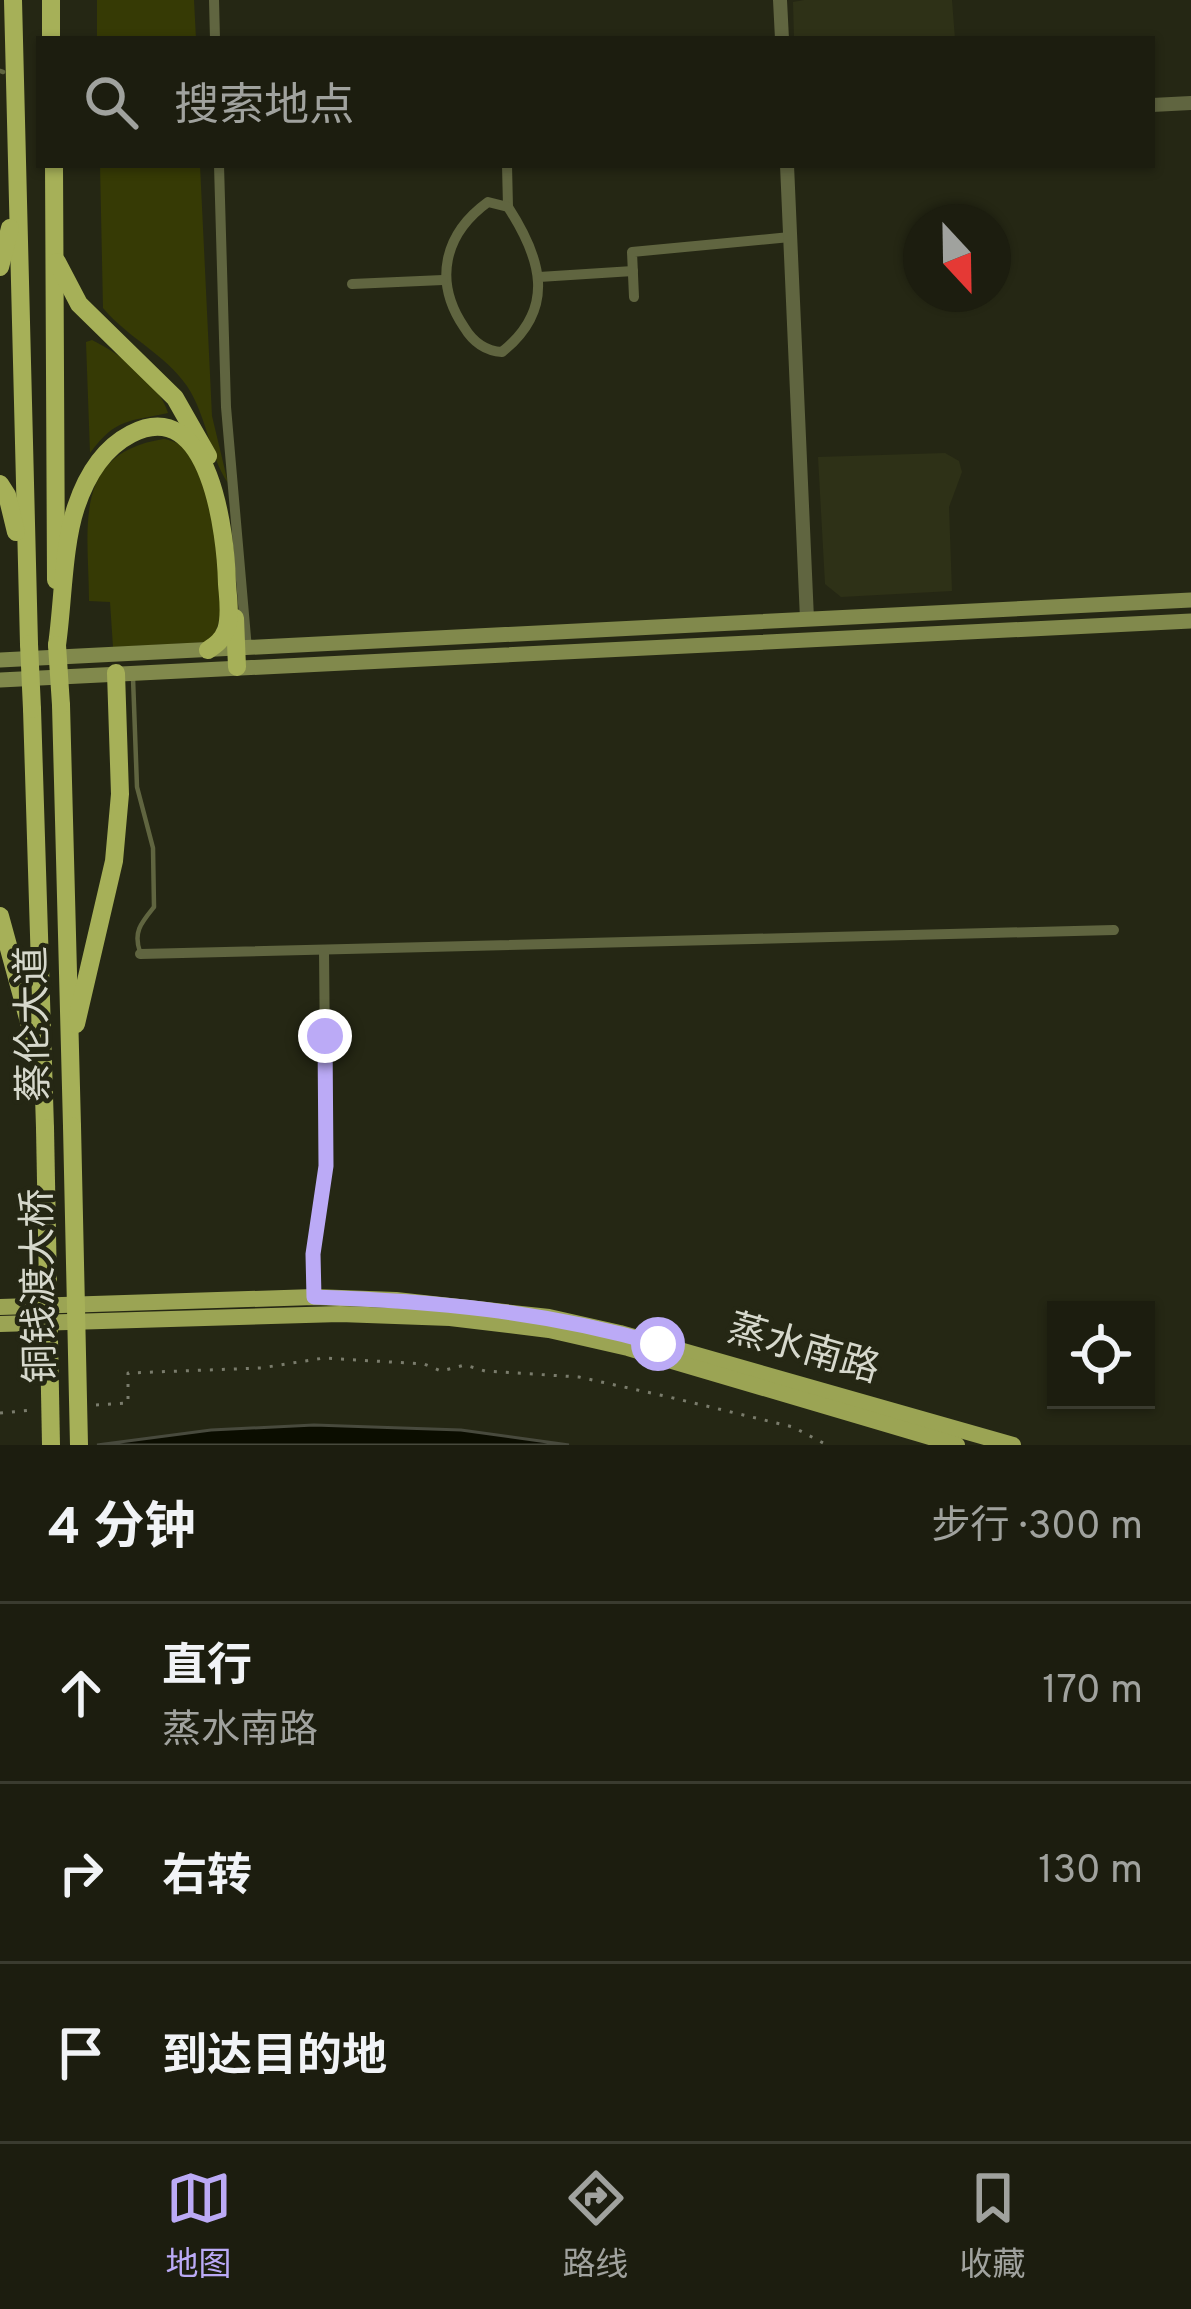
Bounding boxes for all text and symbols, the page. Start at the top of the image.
search box [36,36,1155,168]
icon: search [78,69,144,135]
text: 搜索地点 [174,80,354,137]
north arrow [903,204,1011,312]
street label: 蔡伦大道 [10,946,62,1102]
route end [298,1009,352,1063]
street label: 铜钱渡大桥 [16,1188,68,1384]
map controls [1047,1301,1155,1409]
button: locate [1047,1301,1155,1409]
street label: 蒸水南路 [721,1306,885,1396]
route start [631,1317,685,1371]
text: 4 分钟 [48,1498,196,1563]
text: 步行 · 300 m [932,1504,1143,1553]
text: 直行 [162,1640,252,1697]
icon: ahead [48,1660,114,1726]
text: 170 m [1042,1668,1143,1717]
text: 蒸水南路 [162,1708,318,1757]
icon: right [48,1840,114,1906]
text: 130 m [1038,1848,1143,1897]
text: 右转 [162,1850,252,1907]
icon: arrive [48,2020,114,2086]
text: 到达目的地 [162,2030,387,2087]
tab: 地图 [166,2165,232,2288]
tab: 路线 [563,2165,629,2288]
tab: 收藏 [960,2165,1026,2288]

